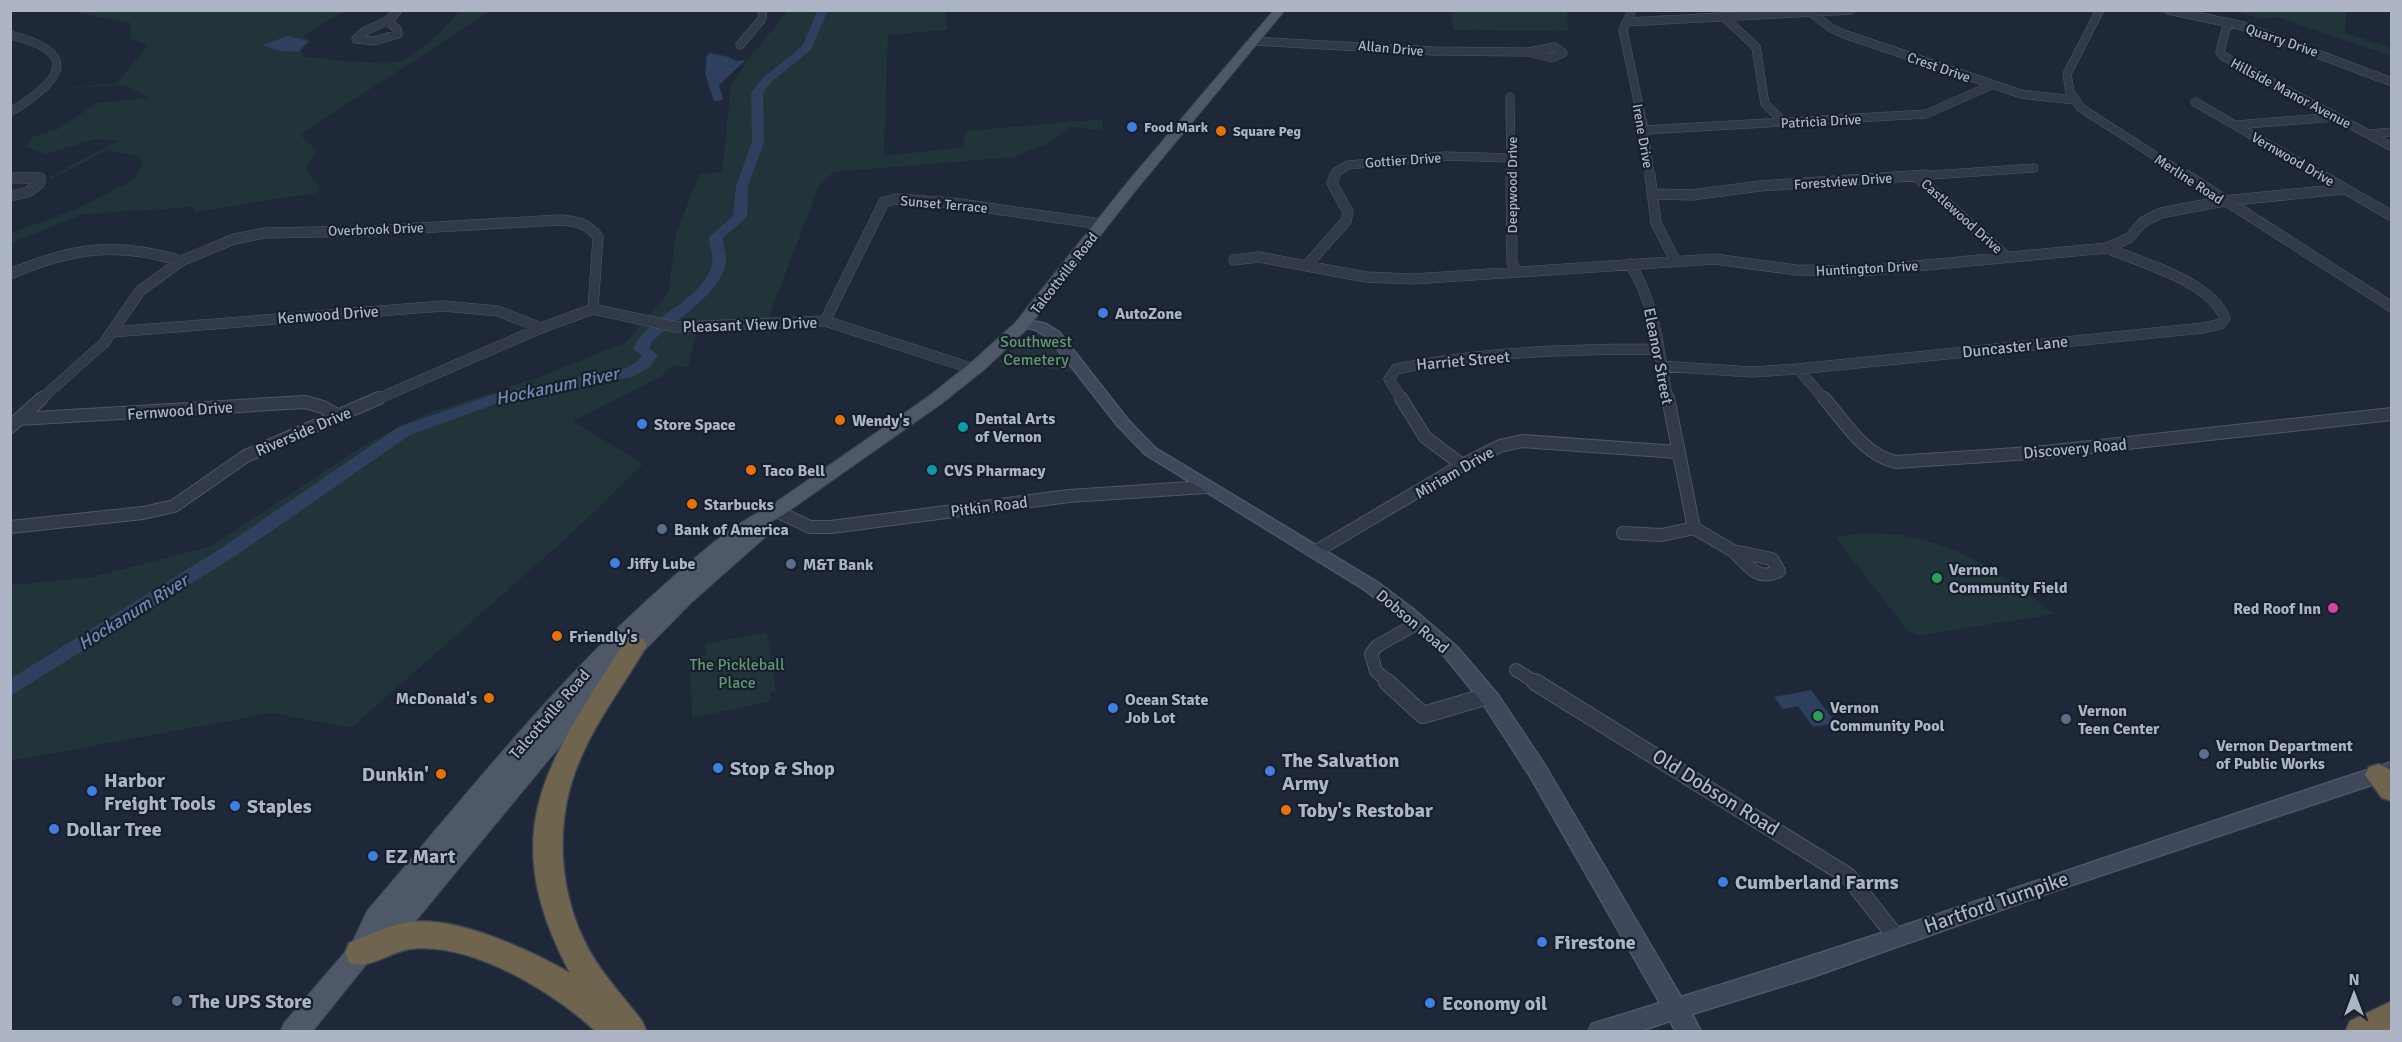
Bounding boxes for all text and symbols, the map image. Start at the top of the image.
street label: Quarry Drive [2243,20,2320,61]
street label: Allan Drive [1358,37,1424,60]
street label: Crest Drive [1905,49,1973,86]
street label: Hillside Manor Avenue [2228,54,2354,132]
street label: Irene Drive [1628,103,1657,170]
street label: Patricia Drive [1780,111,1862,132]
place label: Food Mark [1144,119,1209,136]
marker: Food Mark [1125,120,1139,134]
place label: Square Peg [1233,123,1301,140]
marker: Square Peg [1214,124,1228,138]
street label: Vernwood Drive [2248,129,2337,190]
street label: Deepwood Drive [1504,137,1521,233]
street label: Gottier Drive [1364,149,1442,172]
street label: Merline Road [2151,151,2226,208]
street label: Forestview Drive [1793,170,1893,193]
street label: Castlewood Drive [1917,175,2006,257]
street label: Sunset Terrace [900,192,988,217]
street label: Overbrook Drive [328,219,424,240]
street label: Talcottville Road [1027,229,1101,317]
street label: Huntington Drive [1815,257,1919,280]
street label: Kenwood Drive [277,301,379,329]
place label: AutoZone [1115,304,1182,324]
marker: AutoZone [1096,306,1110,320]
street label: Eleanor Street [1639,306,1677,407]
street label: Pleasant View Drive [682,313,818,337]
street label: Duncaster Lane [1961,331,2069,363]
park label: Southwest Cemetery [1000,332,1072,370]
street label: Harriet Street [1415,347,1511,375]
water label: Hockanum River [493,362,623,410]
street label: Fernwood Drive [126,397,234,425]
street label: Riverside Drive [253,403,354,461]
place label: Dental Arts of Vernon [975,409,1055,447]
place label: Wendy's [852,411,910,431]
marker: Wendy's [833,413,847,427]
place label: Store Space [654,415,736,435]
marker: Store Space [635,417,649,431]
marker: Dental Arts of Vernon [956,420,970,434]
street label: Discovery Road [2022,435,2128,463]
street label: Miriam Drive [1411,442,1498,504]
place label: Taco Bell [763,461,825,481]
place label: CVS Pharmacy [944,461,1045,481]
marker: Taco Bell [744,463,758,477]
marker: CVS Pharmacy [925,463,939,477]
street label: Pitkin Road [949,492,1029,522]
place label: Starbucks [704,495,774,515]
marker: Starbucks [685,497,699,511]
place label: Bank of America [674,520,789,540]
marker: Bank of America [655,522,669,536]
place label: Jiffy Lube [627,554,695,574]
place label: M&T Bank [803,555,874,575]
marker: Jiffy Lube [608,556,622,570]
marker: M&T Bank [784,557,798,571]
place label: Vernon Community Field [1949,560,2068,598]
water label: Hockanum River [74,568,194,655]
marker: Vernon Community Field [1930,571,1944,585]
street label: Dobson Road [1372,586,1453,658]
place label: Red Roof Inn [2233,599,2321,619]
marker: Red Roof Inn [2326,601,2340,615]
place label: Friendly's [569,627,637,647]
marker: Friendly's [550,629,564,643]
park label: The Pickleball Place [689,655,785,693]
street label: Talcottville Road [505,666,594,764]
place label: McDonald's [396,689,477,709]
place label: Ocean State Job Lot [1125,690,1208,728]
marker: McDonald's [482,691,496,705]
place label: Vernon Community Pool [1830,698,1945,736]
marker: Ocean State Job Lot [1106,701,1120,715]
place label: Vernon Teen Center [2078,701,2160,739]
marker: Vernon Community Pool [1811,709,1825,723]
marker: Vernon Teen Center [2059,712,2073,726]
place label: Vernon Department of Public Works [2216,736,2353,774]
street label: Old Dobson Road [1648,743,1784,841]
marker: Vernon Department of Public Works [2197,747,2211,761]
place label: The Salvation Army [1282,748,1399,796]
place label: Stop & Shop [730,756,835,781]
marker: Stop & Shop [711,761,725,775]
place label: Dunkin' [362,762,429,787]
marker: The Salvation Army [1263,764,1277,778]
marker: Dunkin' [434,767,448,781]
place label: Harbor Freight Tools [104,768,216,816]
marker: Harbor Freight Tools [85,784,99,798]
place label: Staples [247,794,312,819]
place label: Toby's Restobar [1298,798,1433,823]
marker: Staples [228,799,242,813]
marker: Toby's Restobar [1279,803,1293,817]
place label: Dollar Tree [66,817,162,842]
marker: Dollar Tree [47,822,61,836]
place label: EZ Mart [385,844,456,869]
marker: EZ Mart [366,849,380,863]
street label: Hartford Turnpike [1921,866,2072,939]
place label: Cumberland Farms [1735,870,1899,895]
marker: Cumberland Farms [1716,875,1730,889]
place label: Firestone [1554,930,1636,955]
marker: Firestone [1535,935,1549,949]
north arrow [2324,964,2384,1024]
text: N [2348,970,2360,990]
place label: The UPS Store [189,989,312,1014]
place label: Economy oil [1442,991,1547,1016]
marker: The UPS Store [170,994,184,1008]
marker: Economy oil [1423,996,1437,1010]

